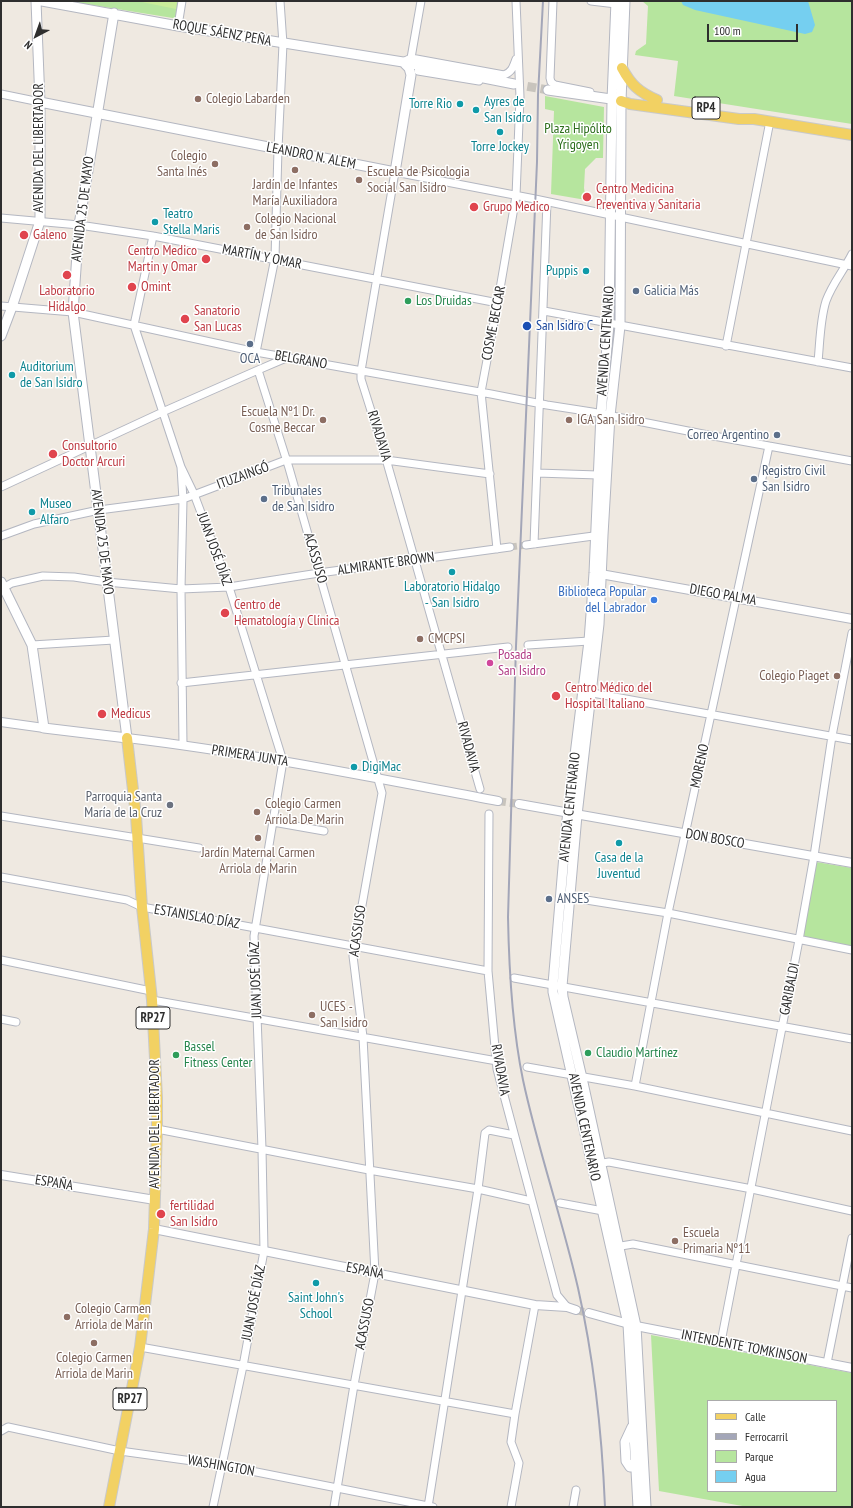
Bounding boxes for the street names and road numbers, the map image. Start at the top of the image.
street label: ROQUE SÁENZ PEÑA [171,16,273,50]
street label: AVENIDA DEL LIBERTADOR [31,83,47,213]
road number: RP4 [692,97,720,119]
street label: LEANDRO N. ALEM [265,139,357,173]
street label: AVENIDA 25 DE MAYO [68,155,98,263]
street label: MARTÍN Y OMAR [221,241,303,273]
street label: COSME BECCAR [479,284,509,362]
street label: AVENIDA CENTENARIO [594,286,618,396]
street label: BELGRANO [274,347,328,373]
street label: RIVADAVIA [363,409,395,463]
street label: ITUZAINGÓ [214,459,272,493]
street label: AVENIDA 25 DE MAYO [87,488,117,596]
street label: JUAN JOSÉ DÍAZ [193,510,235,588]
street label: ACASSUSO [300,531,330,585]
street label: ALMIRANTE BROWN [336,549,436,579]
street label: DIEGO PALMA [688,581,758,609]
street label: RIVADAVIA [453,720,483,774]
street label: PRIMERA JUNTA [210,742,290,770]
street label: MORENO [687,742,713,790]
street label: AVENIDA CENTENARIO [556,751,584,863]
street label: DON BOSCO [684,826,746,852]
street label: ESTANISLAO DÍAZ [153,901,241,933]
street label: ACASSUSO [346,904,370,958]
street label: JUAN JOSÉ DÍAZ [246,941,266,1019]
street label: GARIBALDI [777,961,803,1017]
road number: RP27 [136,1007,170,1029]
street label: RIVADAVIA [487,1043,513,1097]
street label: AVENIDA DEL LIBERTADOR [147,1059,163,1189]
street label: AVENIDA CENTENARIO [564,1071,604,1183]
street label: ESPAÑA [34,1172,74,1194]
street label: ESPAÑA [345,1259,385,1283]
street label: JUAN JOSÉ DÍAZ [238,1264,270,1342]
street label: ACASSUSO [352,1297,378,1351]
street label: INTENDENTE TOMKINSON [680,1327,808,1367]
road number: RP27 [113,1388,147,1410]
street label: WASHINGTON [186,1452,256,1480]

